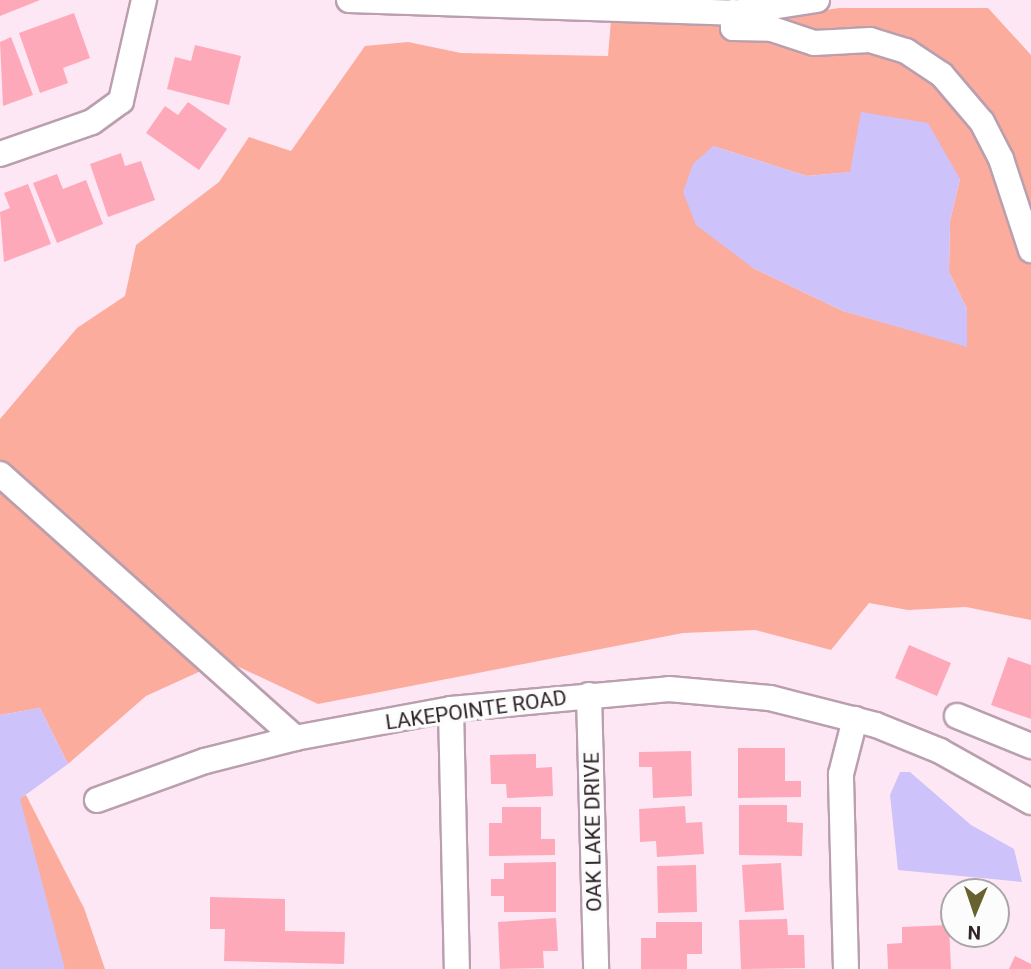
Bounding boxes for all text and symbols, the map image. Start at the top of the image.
street label: LAKEPOINTE ROAD [384,685,568,735]
street label: OAK LAKE DRIVE [579,752,607,912]
north arrow [940,878,1010,948]
text: N [967,921,981,944]

